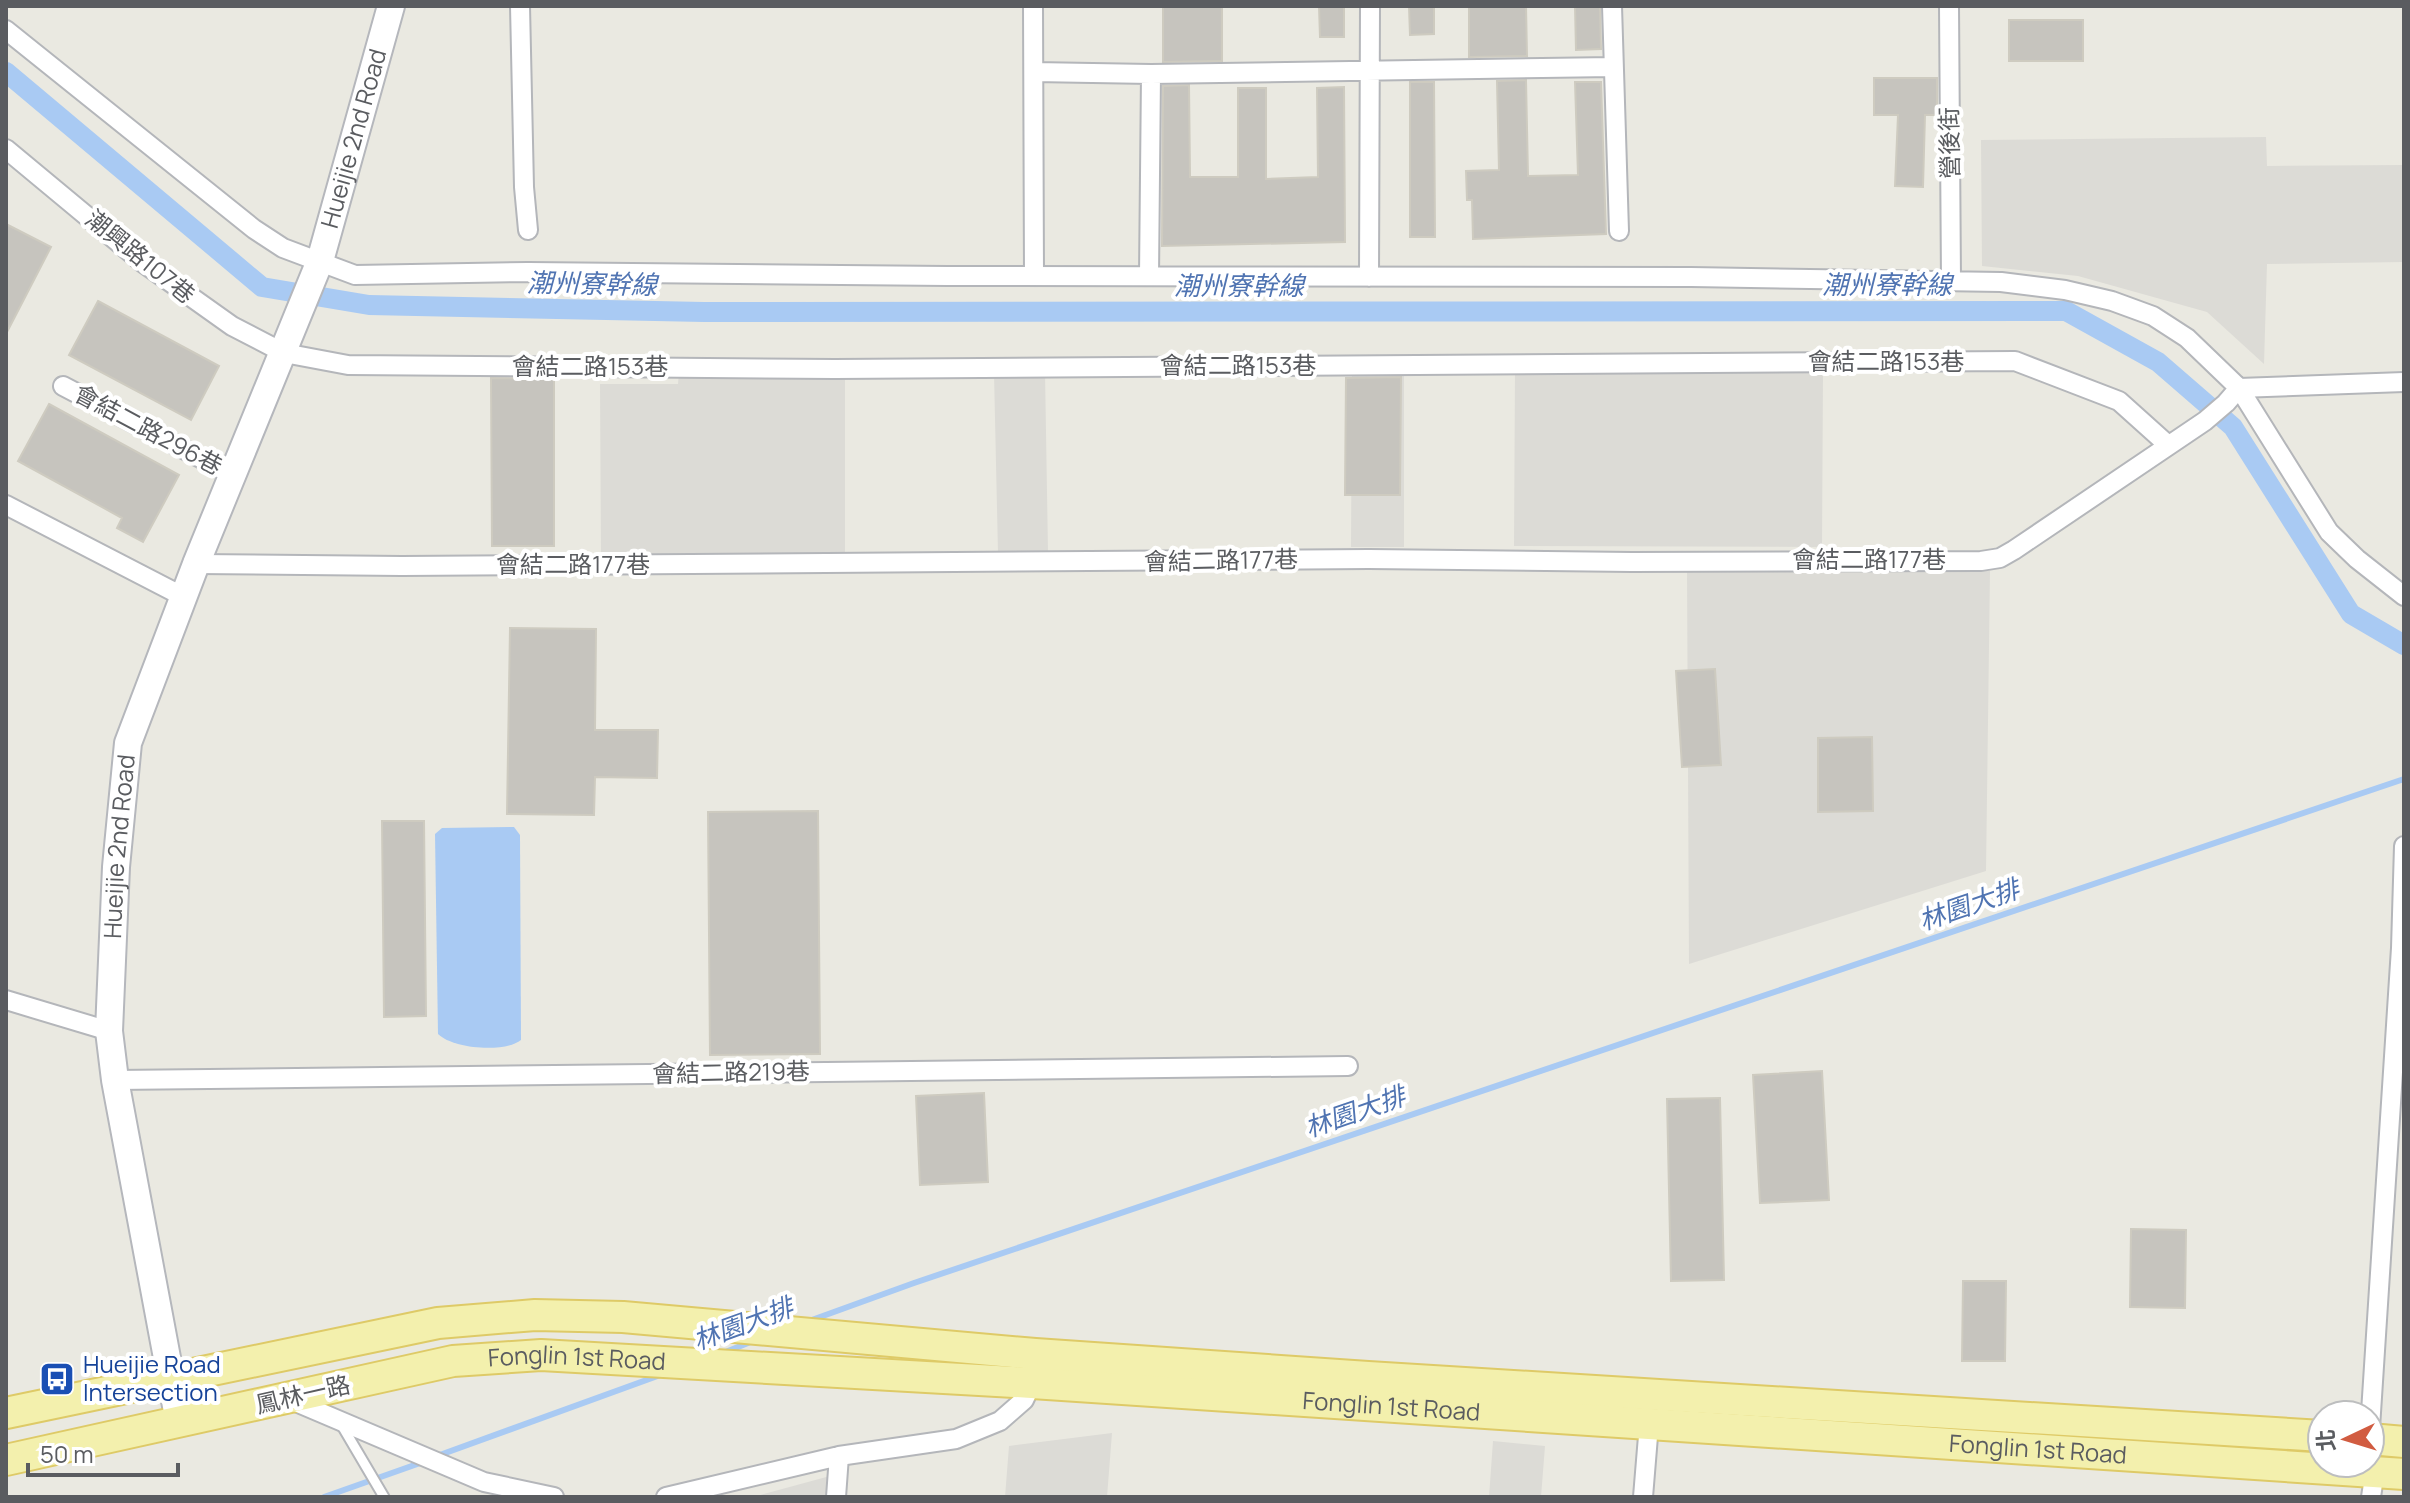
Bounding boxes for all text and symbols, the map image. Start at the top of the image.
street label: Hueijie 2nd Road [312,45,393,232]
street label: 營後街 [1931,107,1966,179]
street label: 潮興路107巷 [79,201,203,310]
water label: 潮州寮幹線 [527,264,660,302]
water label: 潮州寮幹線 [1822,266,1955,302]
water label: 潮州寮幹線 [1174,267,1307,303]
street label: 會結二路153巷 [1808,344,1964,377]
street label: 會結二路153巷 [1160,348,1316,381]
street label: 會結二路153巷 [512,349,668,382]
street label: 會結二路296巷 [69,376,229,482]
street label: 會結二路177巷 [1144,542,1298,577]
street label: 會結二路177巷 [1792,542,1946,575]
street label: 會結二路177巷 [496,547,650,580]
street label: Hueijie 2nd Road [95,753,142,939]
water label: 林園大排 [1914,869,2027,938]
street label: 會結二路219巷 [652,1054,810,1089]
water label: 林園大排 [1300,1076,1413,1145]
water label: 林園大排 [688,1287,800,1358]
street label: Fonglin 1st Road [487,1337,667,1377]
place label: Hueijie Road Intersection [83,1347,221,1408]
bus stop icon: Hueijie Road Intersection [38,1360,76,1398]
street label: 鳳林一路 [252,1367,353,1420]
street label: Fonglin 1st Road [1302,1383,1481,1428]
north arrow [2306,1399,2386,1479]
street label: Fonglin 1st Road [1948,1426,2128,1471]
scale bar [28,1427,178,1477]
text: 北 [2310,1428,2342,1452]
text: 50 m [40,1437,94,1470]

